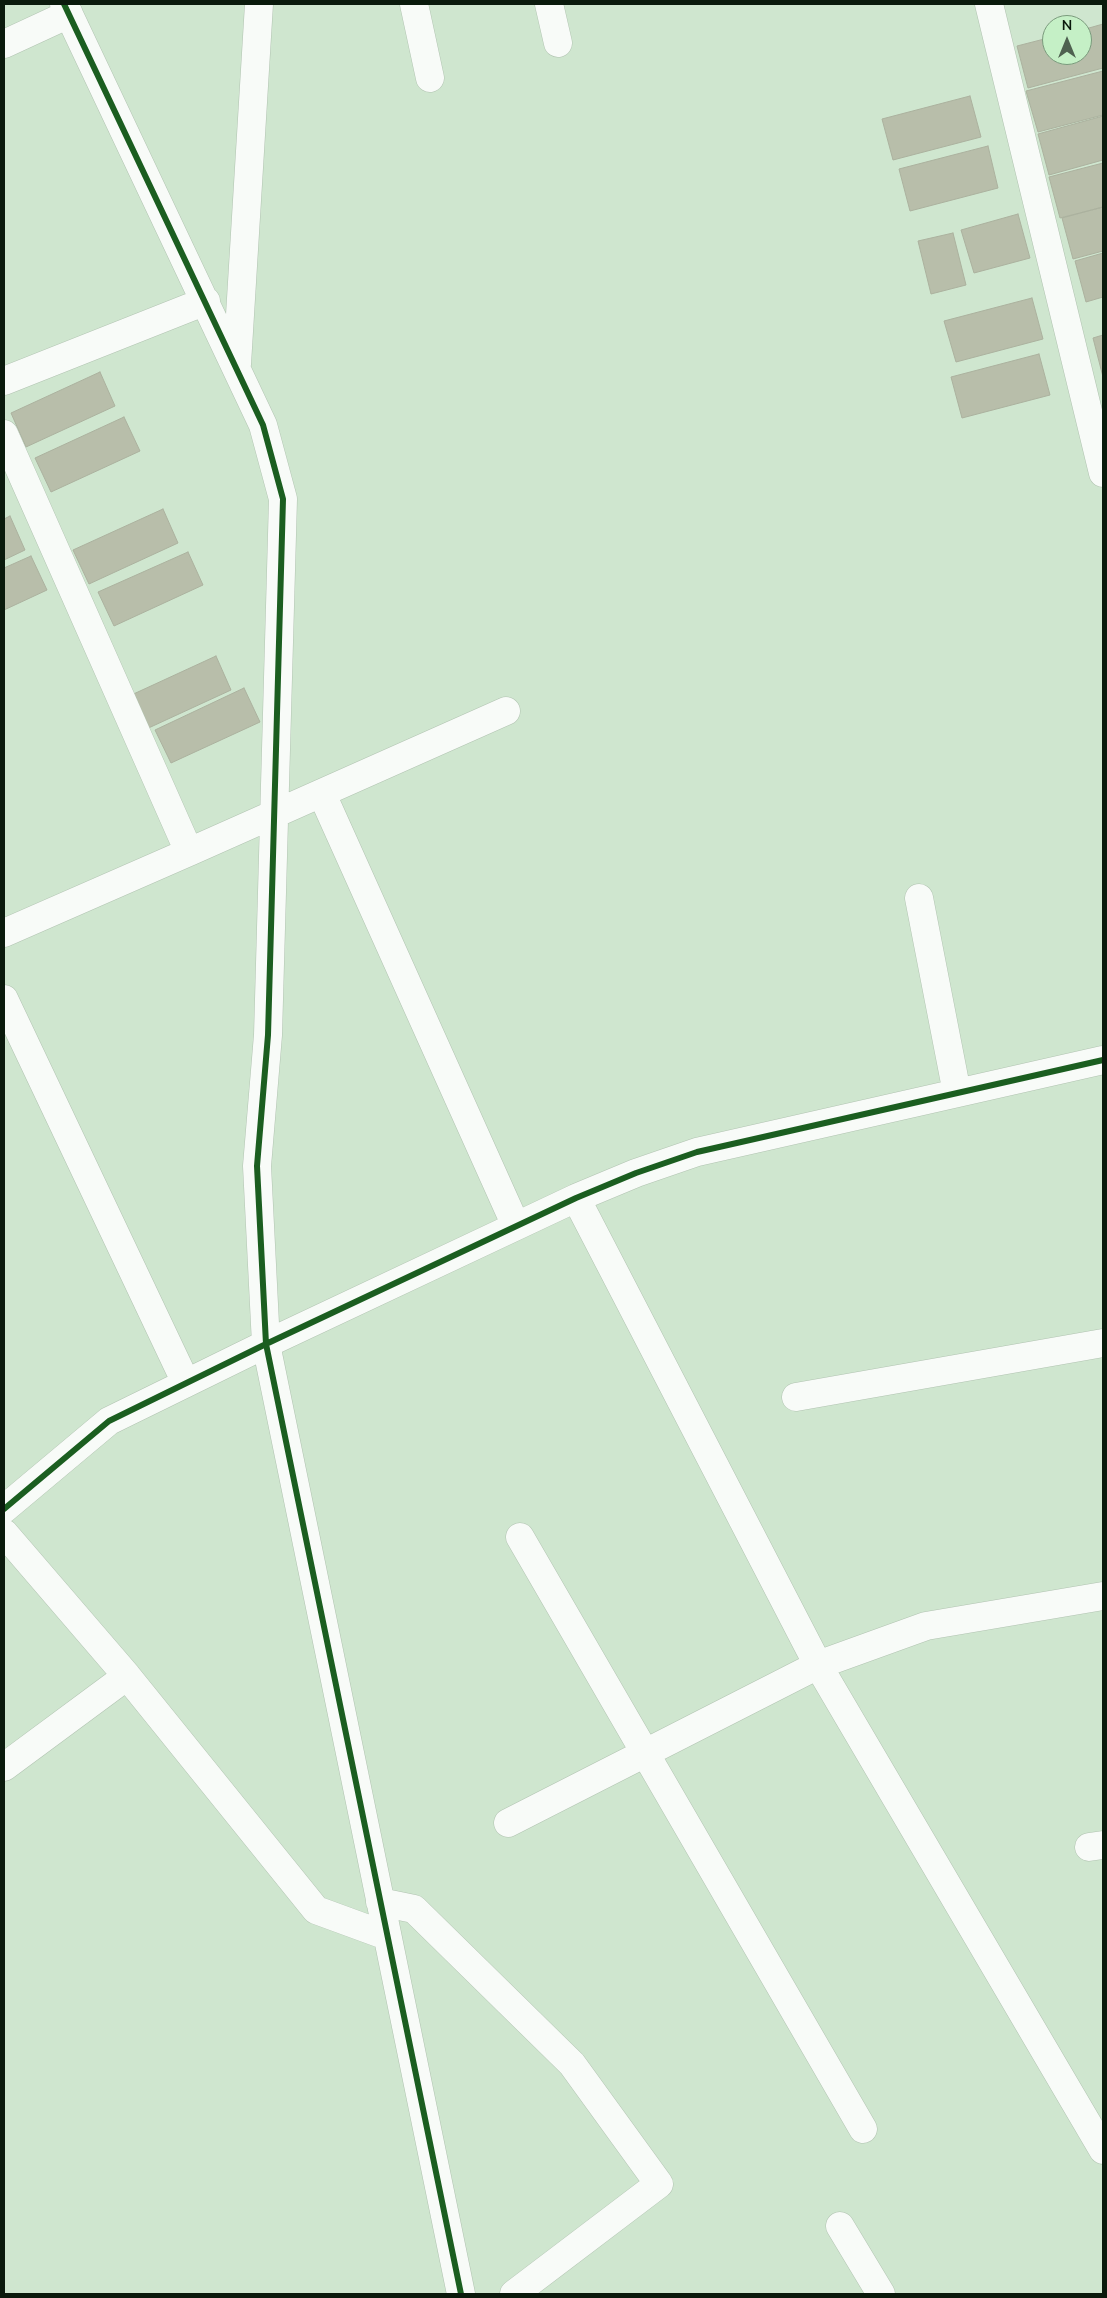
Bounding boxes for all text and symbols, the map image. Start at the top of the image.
north arrow [1042,15,1092,65]
text: N [1062,16,1072,35]

